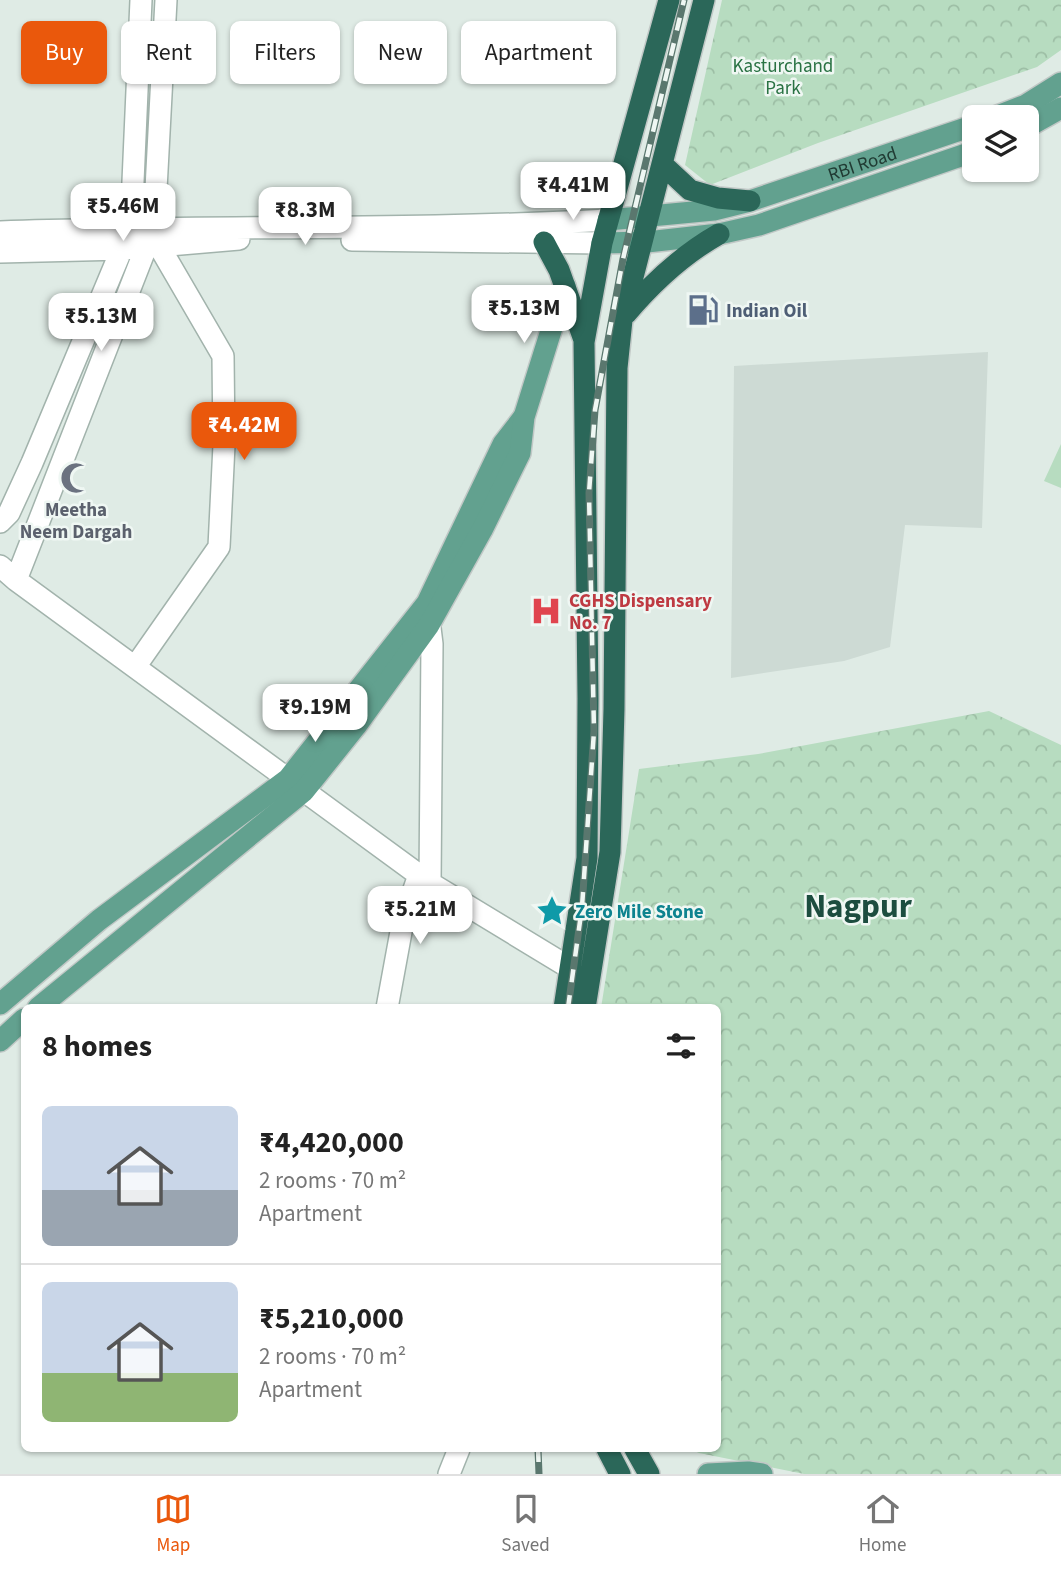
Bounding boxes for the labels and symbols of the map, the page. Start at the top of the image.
park label: Kasturchand Park [733,53,833,102]
street label: RBI Road [824,140,901,189]
pin: ₹4.41M [516,162,630,222]
pin: ₹5.46M [66,184,180,243]
pin: ₹8.3M [256,188,354,247]
pin: ₹5.13M [467,286,581,345]
fuel station icon: Indian Oil [686,293,720,327]
pin: ₹5.13M [44,294,158,353]
place label: Indian Oil [726,298,808,325]
pin: ₹4.42M [187,402,301,462]
mosque icon: Meetha Neem Dargah [59,461,93,495]
place label: Meetha Neem Dargah [20,497,132,546]
place label: CGHS Dispensary No. 7 [569,588,712,637]
hospital icon: CGHS Dispensary No. 7 [529,594,563,628]
pin: ₹9.19M [258,684,372,744]
district label: Nagpur [804,883,913,930]
pin: ₹5.21M [363,886,477,946]
place icon: Zero Mile Stone [535,894,569,928]
place label: Zero Mile Stone [575,899,704,926]

